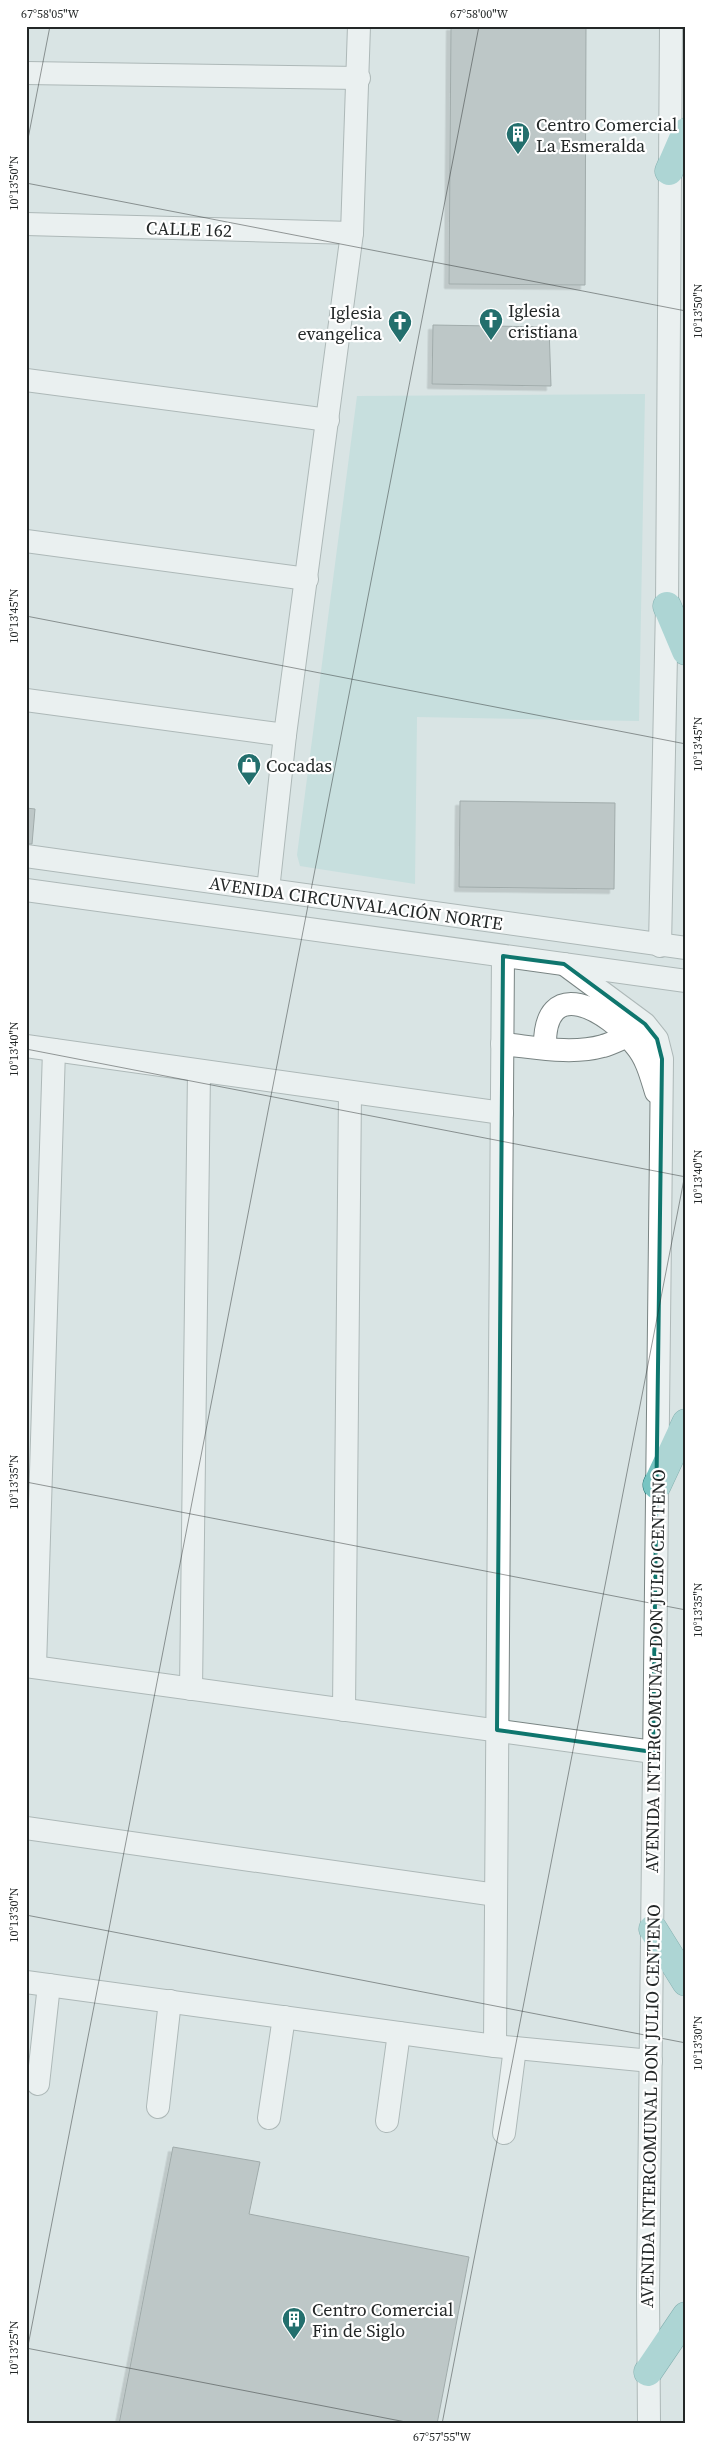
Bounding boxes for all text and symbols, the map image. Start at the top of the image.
text: 67°58'05"W [21,6,79,22]
text: 67°58'00"W [450,6,508,22]
place label: Centro Comercial La Esmeralda [536,112,677,158]
building icon: Centro Comercial La Esmeralda [505,121,531,155]
text: 10°13'50"N [6,155,22,211]
street label: CALLE 162 [146,215,232,243]
text: 10°13'50"N [690,283,706,339]
place label: Iglesia cristiana [508,298,579,344]
place label: Iglesia evangelica [297,300,383,346]
church icon: Iglesia cristiana [478,307,504,341]
church icon: Iglesia evangelica [387,309,413,343]
text: 10°13'45"N [6,588,22,644]
text: 10°13'45"N [690,716,706,772]
shop icon: Cocadas [236,752,262,786]
place label: Cocadas [266,753,332,778]
street label: AVENIDA CIRCUNVALACIÓN NORTE [208,870,505,936]
text: 10°13'40"N [6,1021,22,1077]
text: 10°13'40"N [690,1149,706,1205]
text: 10°13'35"N [6,1454,22,1510]
street label: AVENIDA INTERCOMUNAL DON JULIO CENTENO [639,1469,671,1873]
text: 10°13'35"N [690,1582,706,1638]
text: 10°13'30"N [6,1887,22,1943]
street label: AVENIDA INTERCOMUNAL DON JULIO CENTENO [634,1904,666,2308]
text: 10°13'30"N [690,2015,706,2071]
place label: Centro Comercial Fin de Siglo [312,2297,453,2343]
building icon: Centro Comercial Fin de Siglo [281,2306,307,2340]
text: 10°13'25"N [6,2320,22,2376]
text: 67°57'55"W [413,2429,471,2445]

